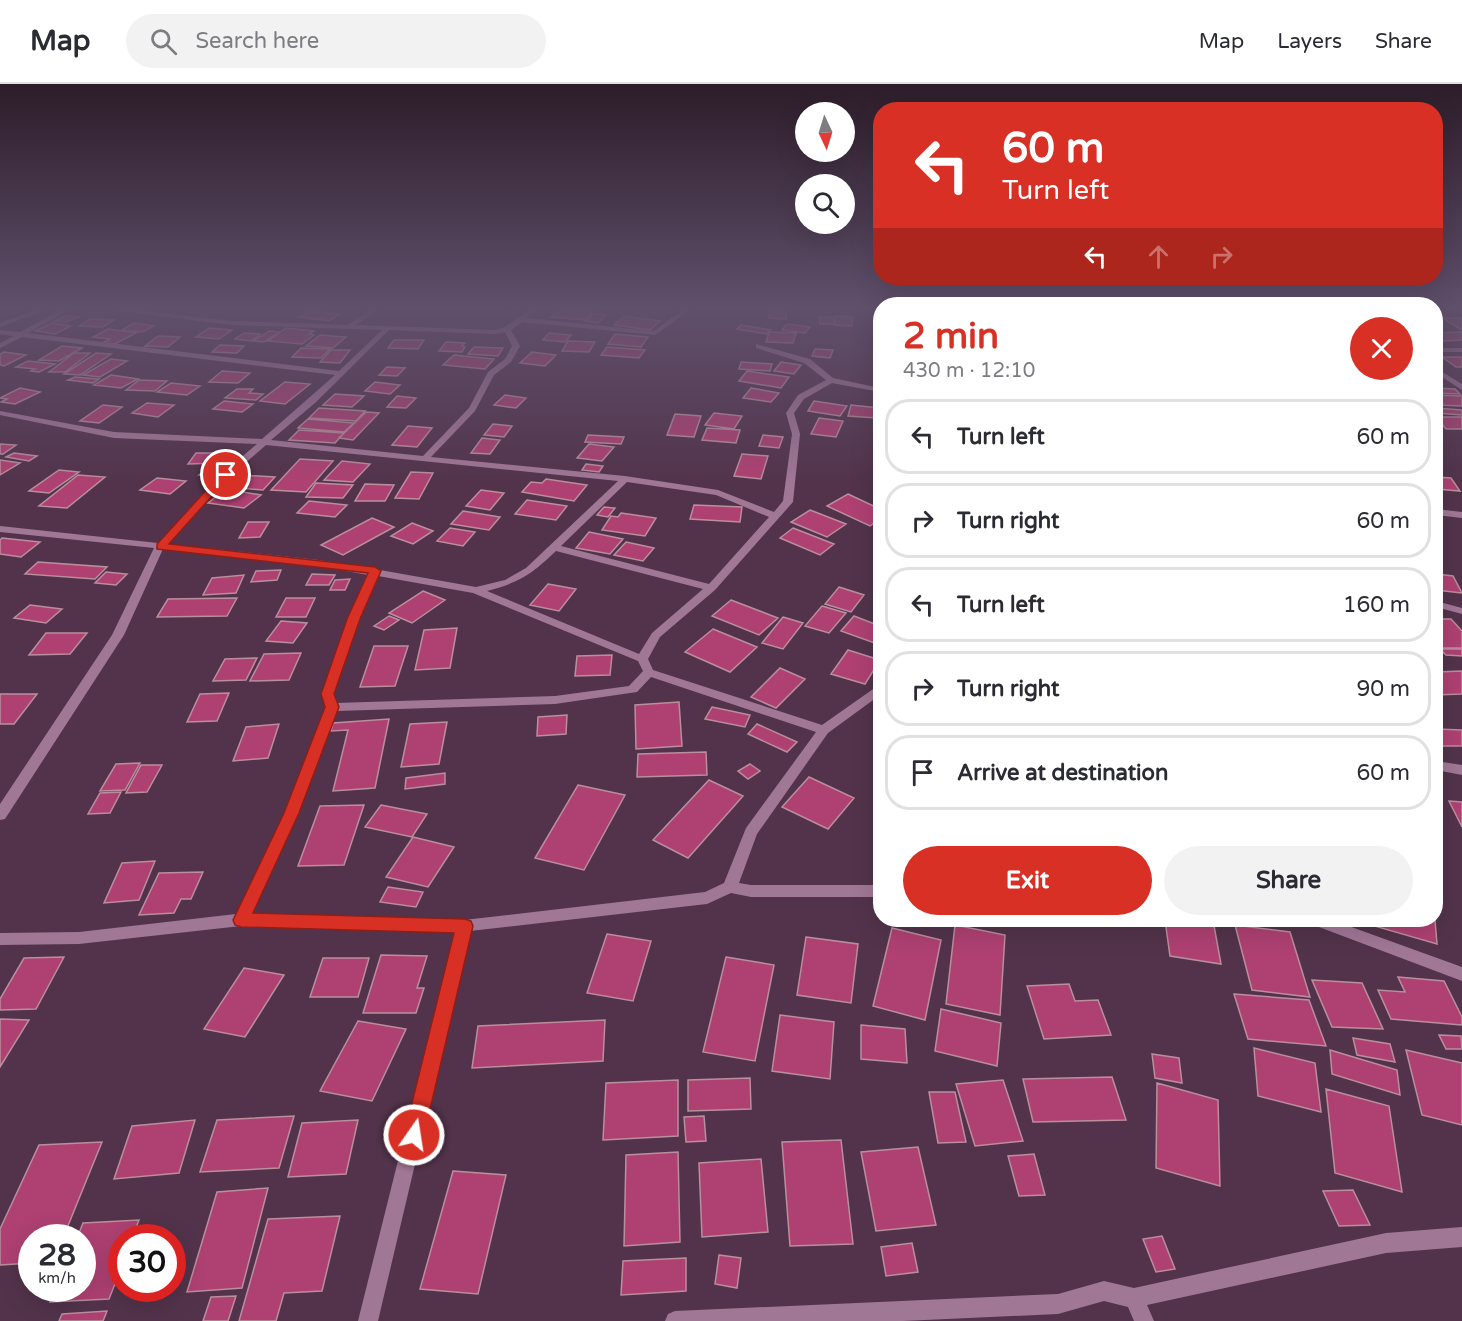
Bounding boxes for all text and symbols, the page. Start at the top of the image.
search box [126,14,546,68]
text: Map [30,24,90,58]
icon: search [147,25,180,58]
text: Search here [195,28,319,54]
text: Map [1199,29,1244,54]
text: Layers [1277,29,1342,54]
text: Share [1375,29,1432,54]
north arrow [795,102,855,162]
map controls [795,102,855,234]
text: 60 m [1002,123,1104,174]
icon: left [903,126,981,204]
button: search [795,174,855,234]
text: Turn left [1002,174,1109,207]
icon: left [1079,240,1112,273]
icon: ahead [1142,240,1175,273]
icon: right [1205,240,1238,273]
text: 2 min [903,315,999,358]
button: close [1350,317,1413,380]
text: 430 m · 12:10 [903,359,1035,383]
icon: left [906,420,939,453]
text: Turn left [957,424,1045,450]
text: 60 m [1356,424,1410,450]
pin [200,449,251,500]
icon: arrive [209,458,242,491]
icon: right [906,504,939,537]
text: Turn right [957,508,1059,534]
text: 60 m [1356,508,1410,534]
icon: left [906,588,939,621]
text: Turn left [957,592,1045,618]
text: 160 m [1343,592,1410,618]
icon: right [906,672,939,705]
text: Turn right [957,676,1059,702]
text: 90 m [1356,676,1410,702]
icon: arrive [906,756,939,789]
text: Arrive at destination [957,760,1168,786]
text: 60 m [1356,760,1410,786]
button: Exit [903,846,1152,915]
button: Share [1164,846,1413,915]
position arrow [382,1103,446,1167]
speed limit sign: 30 [108,1224,186,1302]
text: 28 [38,1237,76,1274]
text: km/h [38,1269,76,1287]

